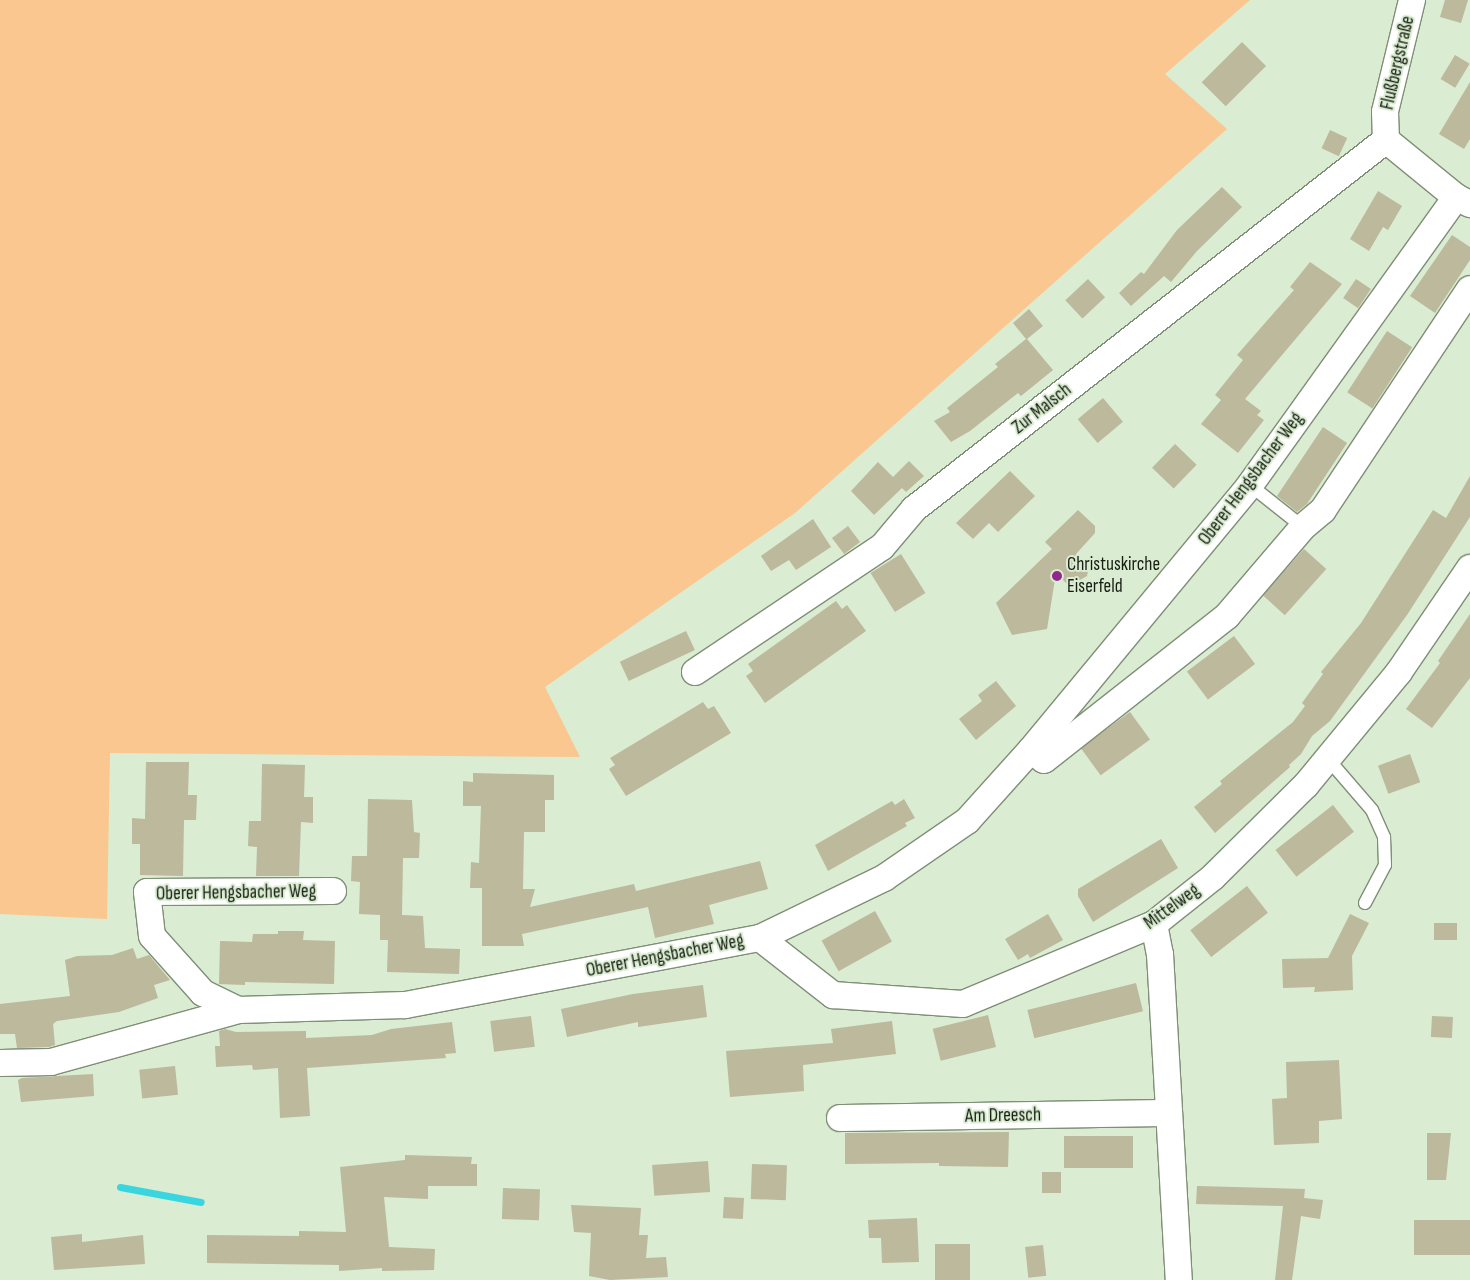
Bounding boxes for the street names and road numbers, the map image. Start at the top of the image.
street label: Flußbergstraße [1376,14,1420,112]
street label: Zur Malsch [1008,379,1076,439]
street label: Oberer Hengsbacher Weg [1194,408,1308,550]
street label: Mittelweg [1140,879,1204,935]
street label: Oberer Hengsbacher Weg [156,880,316,906]
street label: Oberer Hengsbacher Weg [584,930,746,982]
street label: Am Dreesch [965,1104,1041,1128]

